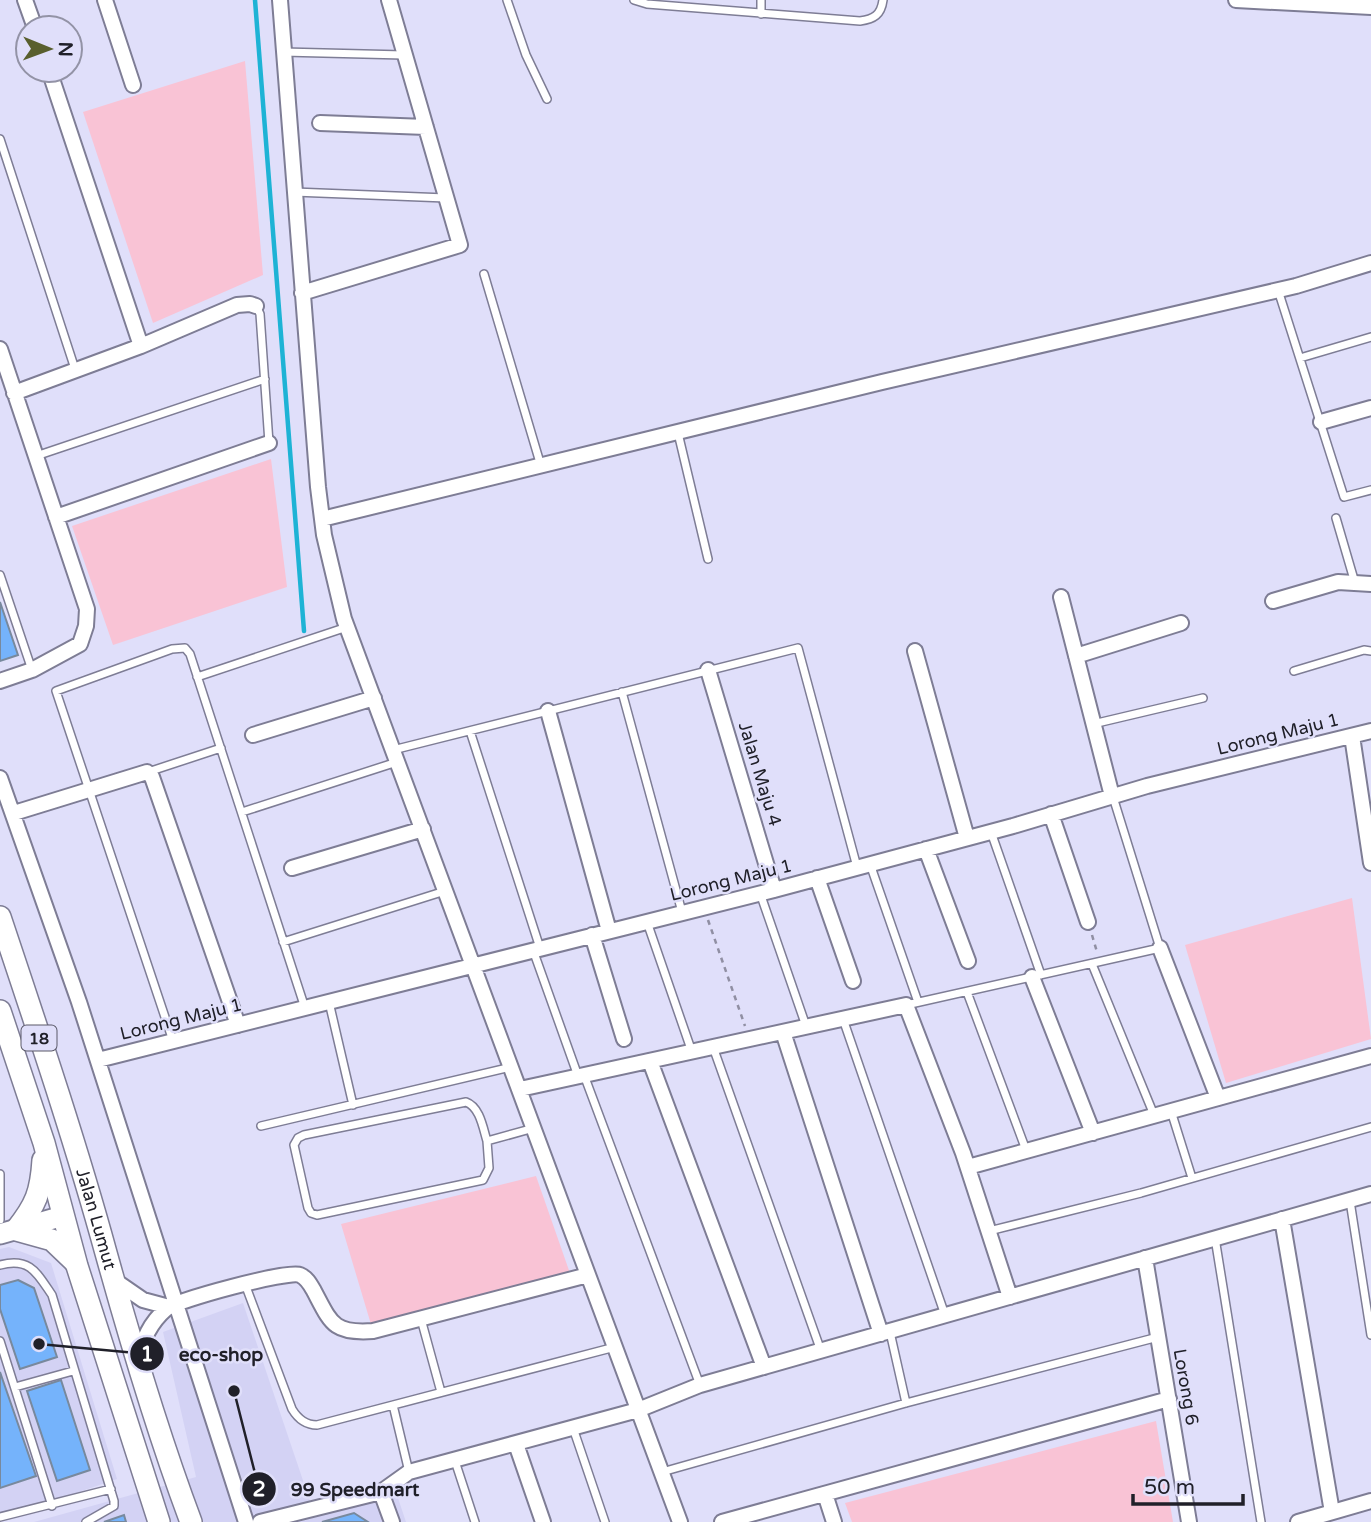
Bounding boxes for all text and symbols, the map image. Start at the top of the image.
north arrow [14,14,84,84]
text: N [54,41,76,57]
street label: Lorong Maju 1 [1215,708,1341,760]
street label: Jalan Maju 4 [734,719,786,829]
street label: Lorong Maju 1 [668,854,794,906]
street label: Lorong Maju 1 [118,993,244,1045]
road number: 18 [22,1026,56,1050]
street label: Jalan Lumut [71,1166,121,1272]
callout: eco-shop [129,1334,277,1374]
text: 1 [140,1342,154,1367]
text: eco-shop [179,1344,263,1367]
street label: Lorong 6 [1168,1347,1204,1427]
scale bar [1133,1462,1243,1506]
callout: 99 Speedmart [242,1469,433,1509]
text: 50 m [1144,1475,1195,1500]
text: 2 [252,1477,266,1502]
text: 99 Speedmart [291,1479,420,1502]

